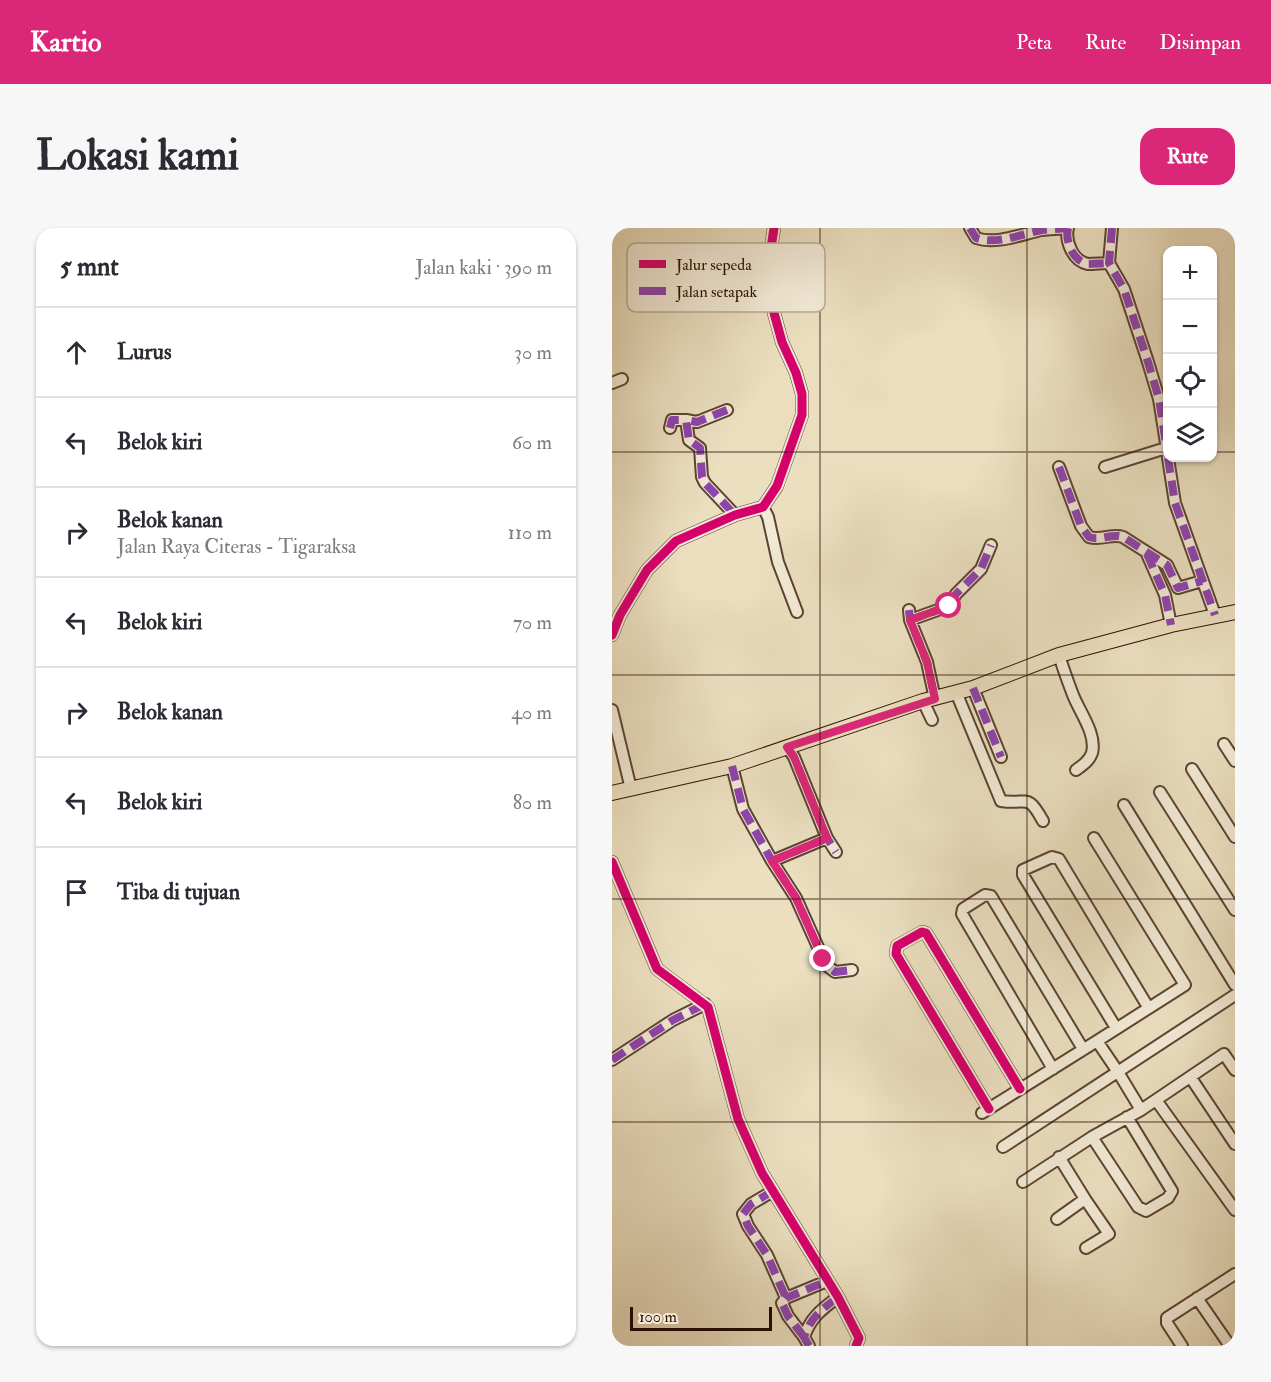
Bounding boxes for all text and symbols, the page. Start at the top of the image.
text: Kartio [30,25,101,60]
text: Peta [1016,29,1052,56]
text: Rute [1085,29,1126,56]
text: Disimpan [1159,29,1241,56]
button: Rute [1140,128,1235,185]
text: Lokasi kami [36,130,239,182]
legend [627,243,825,312]
map controls [1163,246,1217,462]
button: + [1163,246,1217,300]
text: 5 mnt [60,251,119,283]
text: Jalan kaki · 390 m [415,255,552,280]
text: Jalur sepeda [675,255,752,276]
text: Jalan setapak [675,282,758,303]
button: − [1163,300,1217,354]
icon: ahead [60,336,93,369]
text: Lurus [117,338,171,366]
text: 30 m [514,340,552,365]
button: locate [1163,354,1217,408]
button: layers [1163,408,1217,462]
icon: left [60,426,93,459]
text: Belok kiri [117,428,202,456]
text: 60 m [512,430,552,455]
text: Belok kanan [117,506,223,534]
icon: right [60,516,93,549]
text: 110 m [508,520,552,545]
text: Jalan Raya Citeras - Tigaraksa [117,534,356,559]
route start [935,592,961,618]
icon: left [60,606,93,639]
text: Belok kiri [117,608,202,636]
text: 70 m [513,610,552,635]
icon: right [60,696,93,729]
text: Belok kanan [117,698,223,726]
text: 40 m [511,700,552,725]
icon: left [60,786,93,819]
text: Belok kiri [117,788,202,816]
text: 80 m [513,790,552,815]
icon: arrive [60,876,93,909]
text: Tiba di tujuan [117,878,240,906]
route end [809,945,835,971]
scale bar [630,1304,772,1332]
text: 100 m [639,1307,677,1327]

